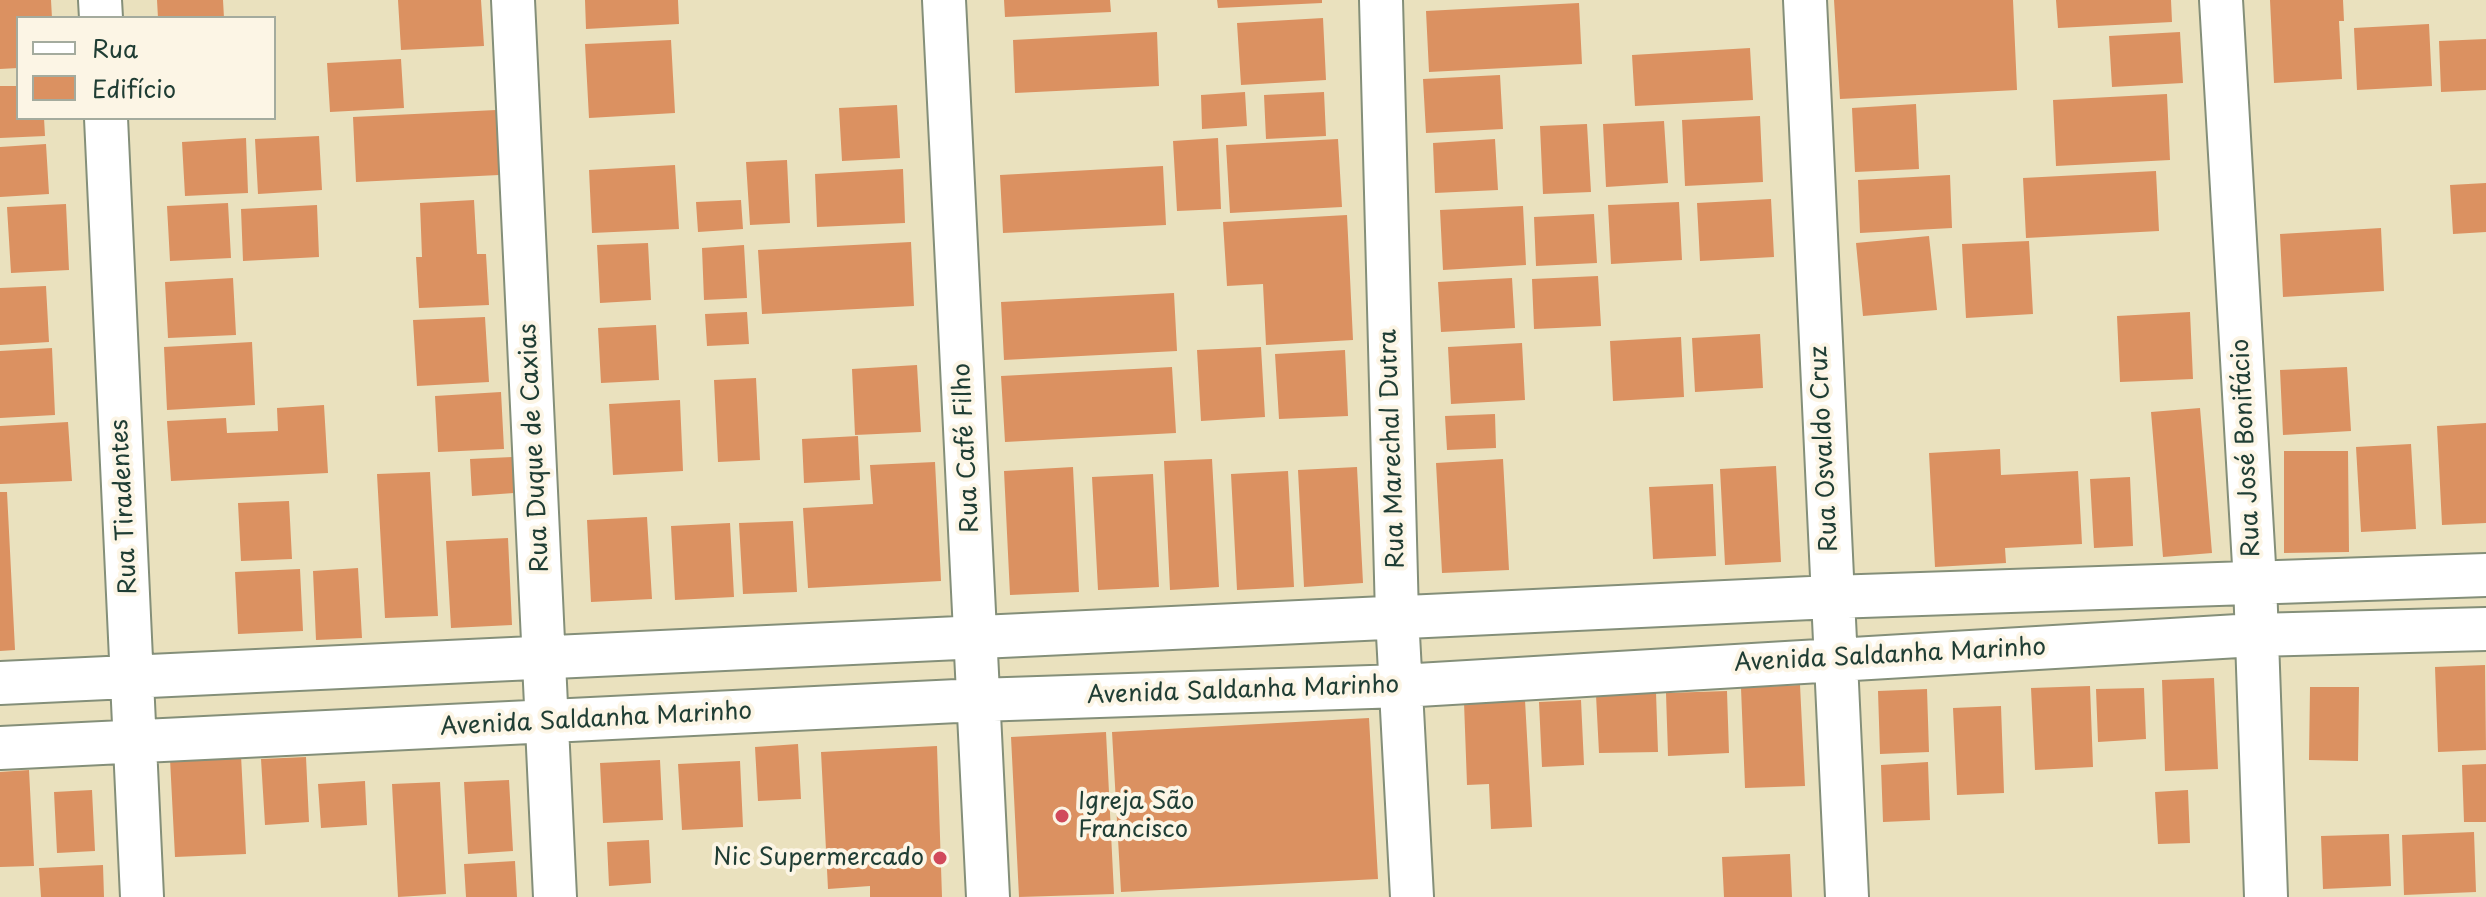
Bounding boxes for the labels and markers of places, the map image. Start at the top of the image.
place label: Igreja São Francisco [1078,788,1194,844]
marker: Igreja São Francisco [1053,807,1071,825]
place label: Nic Supermercado [713,844,924,872]
marker: Nic Supermercado [931,849,949,867]

